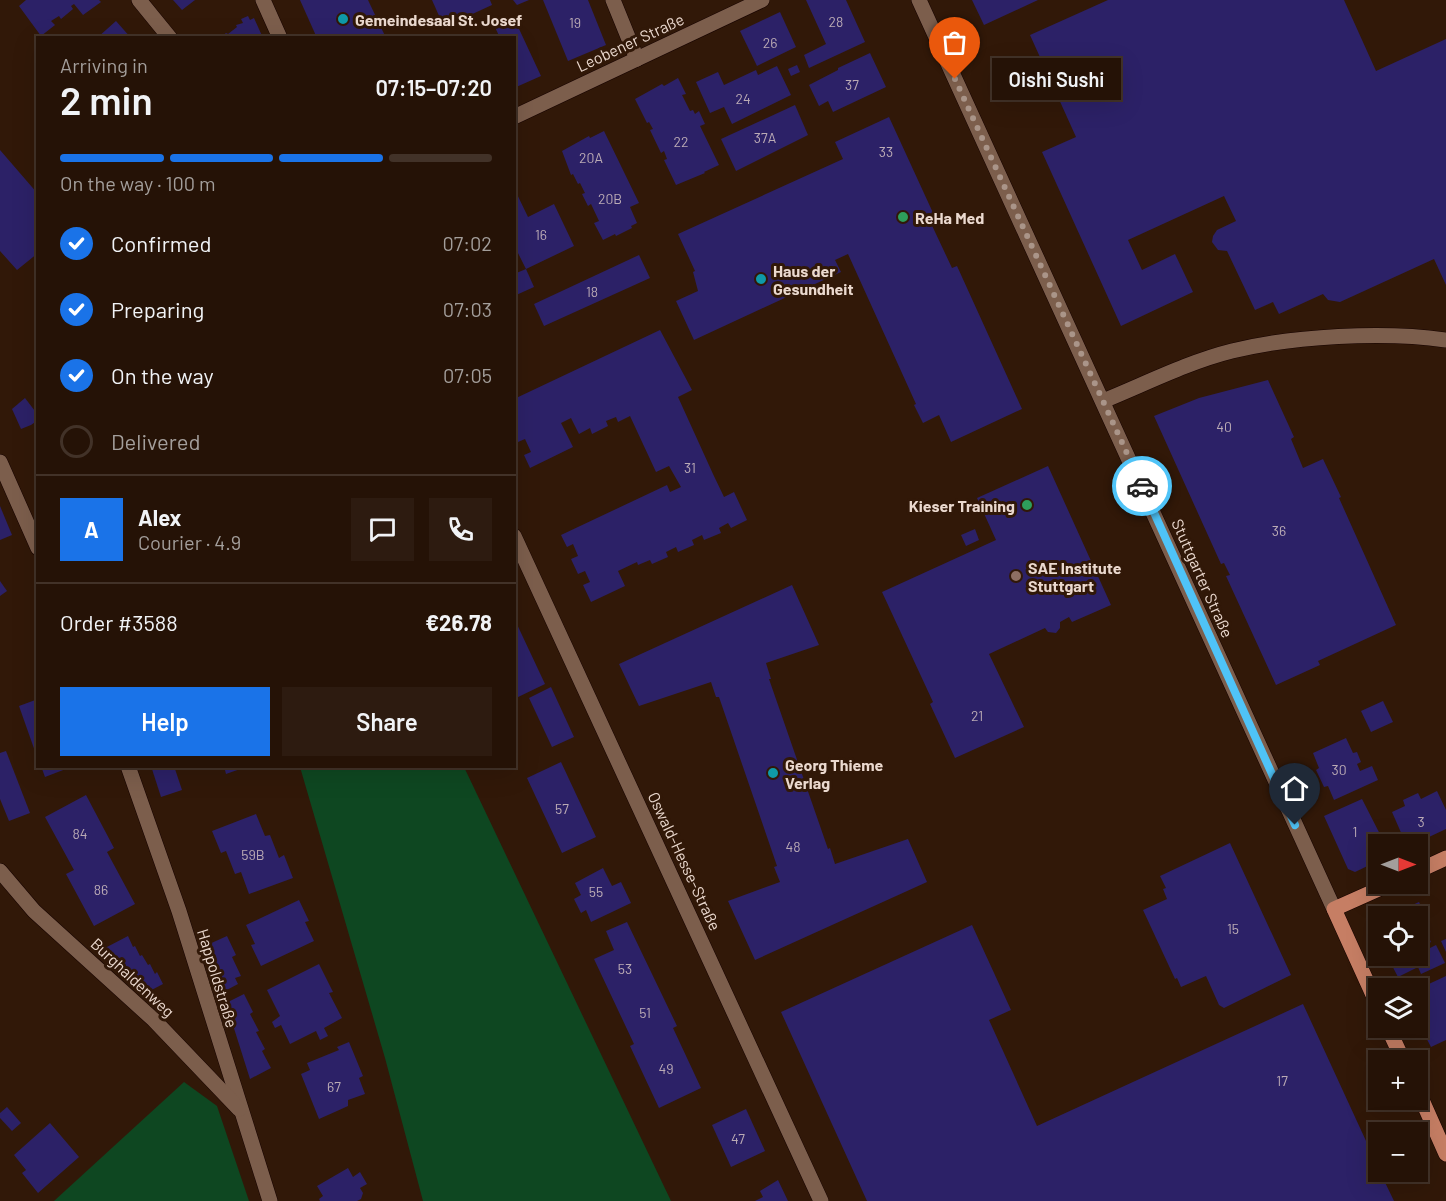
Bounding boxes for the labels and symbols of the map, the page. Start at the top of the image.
street label: Leobener Straße [573,9,687,75]
place label: Gemeindesaal St. Josef [355,10,522,29]
marker: Gemeindesaal St. Josef [336,12,350,26]
house number: 28 [829,13,843,30]
house number: 19 [569,14,581,31]
pin [929,17,980,79]
house number: 26 [763,34,777,51]
callout: Oishi Sushi [991,58,1120,100]
house number: 37 [845,76,859,93]
house number: 24 [735,90,751,107]
house number: 37A [754,129,777,146]
house number: 22 [673,133,689,150]
house number: 33 [879,143,893,160]
house number: 20A [579,149,603,166]
house number: 20B [598,190,622,207]
place label: ReHa Med [915,208,984,227]
marker: ReHa Med [896,210,910,224]
house number: 16 [535,226,547,243]
place label: Haus der Gesundheit [773,261,854,298]
marker: Haus der Gesundheit [754,272,768,286]
house number: 18 [586,283,598,300]
house number: 40 [1216,418,1232,435]
courier [1112,456,1172,516]
house number: 31 [684,459,696,476]
place label: Kieser Training [909,496,1015,515]
marker: Kieser Training [1020,498,1034,512]
street label: Stuttgarter Straße [1168,516,1238,640]
house number: 36 [1272,522,1286,539]
place label: SAE Institute Stuttgart [1028,558,1122,595]
marker: SAE Institute Stuttgart [1009,569,1023,583]
house number: 21 [971,707,983,724]
place label: Georg Thieme Verlag [785,755,884,792]
house number: 30 [1331,761,1347,778]
pin [1269,763,1320,825]
marker: Georg Thieme Verlag [766,766,780,780]
street label: Oswald-Hesse-Straße [645,789,725,933]
house number: 57 [555,800,569,817]
house number: 3 [1417,813,1425,830]
house number: 1 [1353,823,1357,840]
house number: 84 [72,825,88,842]
north arrow [1368,834,1428,894]
house number: 48 [785,838,801,855]
house number: 59B [241,846,265,863]
house number: 86 [94,881,108,898]
house number: 55 [589,883,603,900]
house number: 15 [1227,920,1239,937]
street label: Happoldstraße [194,926,242,1030]
street label: Burghaldenweg [87,934,179,1020]
house number: 53 [618,960,632,977]
house number: 51 [639,1004,651,1021]
house number: 49 [658,1060,674,1077]
house number: 17 [1276,1072,1288,1089]
house number: 67 [327,1078,341,1095]
house number: 47 [731,1130,745,1147]

